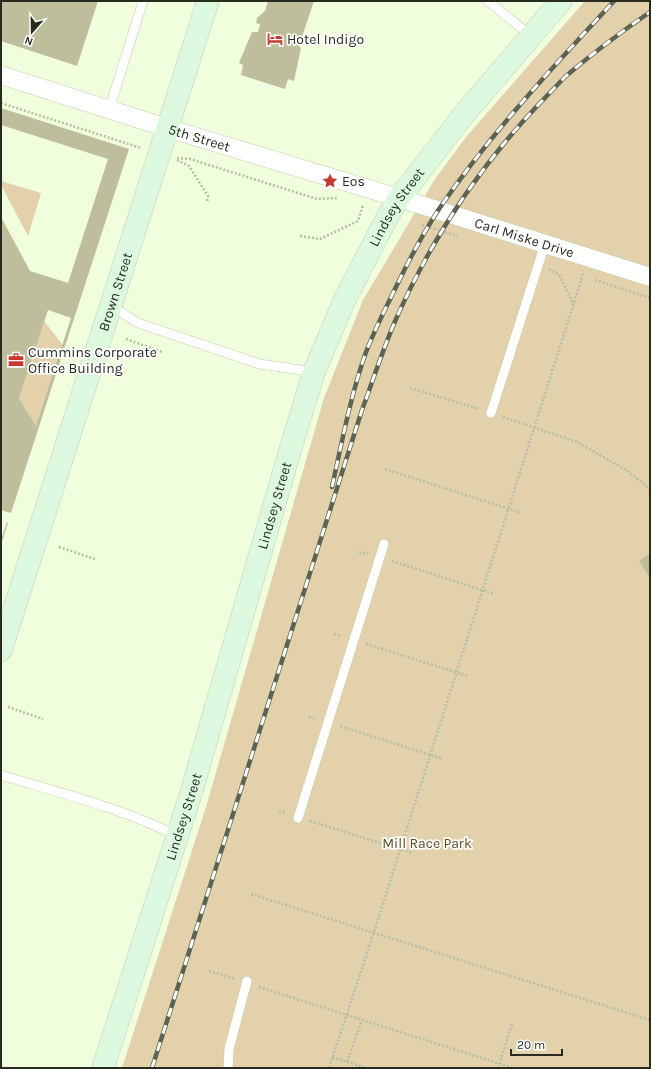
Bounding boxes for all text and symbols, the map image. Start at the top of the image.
north arrow [12,12,52,52]
hotel icon: Hotel Indigo [266,30,284,48]
place label: Hotel Indigo [287,31,364,48]
text: N [23,33,35,48]
street label: 5th Street [166,120,232,155]
street label: Lindsey Street [365,164,428,249]
place icon: Eos [321,172,339,190]
place label: Eos [342,173,365,190]
street label: Carl Miske Drive [473,214,576,261]
street label: Brown Street [95,250,136,333]
place label: Cummins Corporate Office Building [28,344,157,377]
office icon: Cummins Corporate Office Building [7,351,25,369]
street label: Lindsey Street [253,460,295,551]
street label: Lindsey Street [162,771,205,862]
park label: Mill Race Park [382,835,472,852]
scale bar [511,1031,562,1057]
text: 20 m [517,1038,545,1052]

